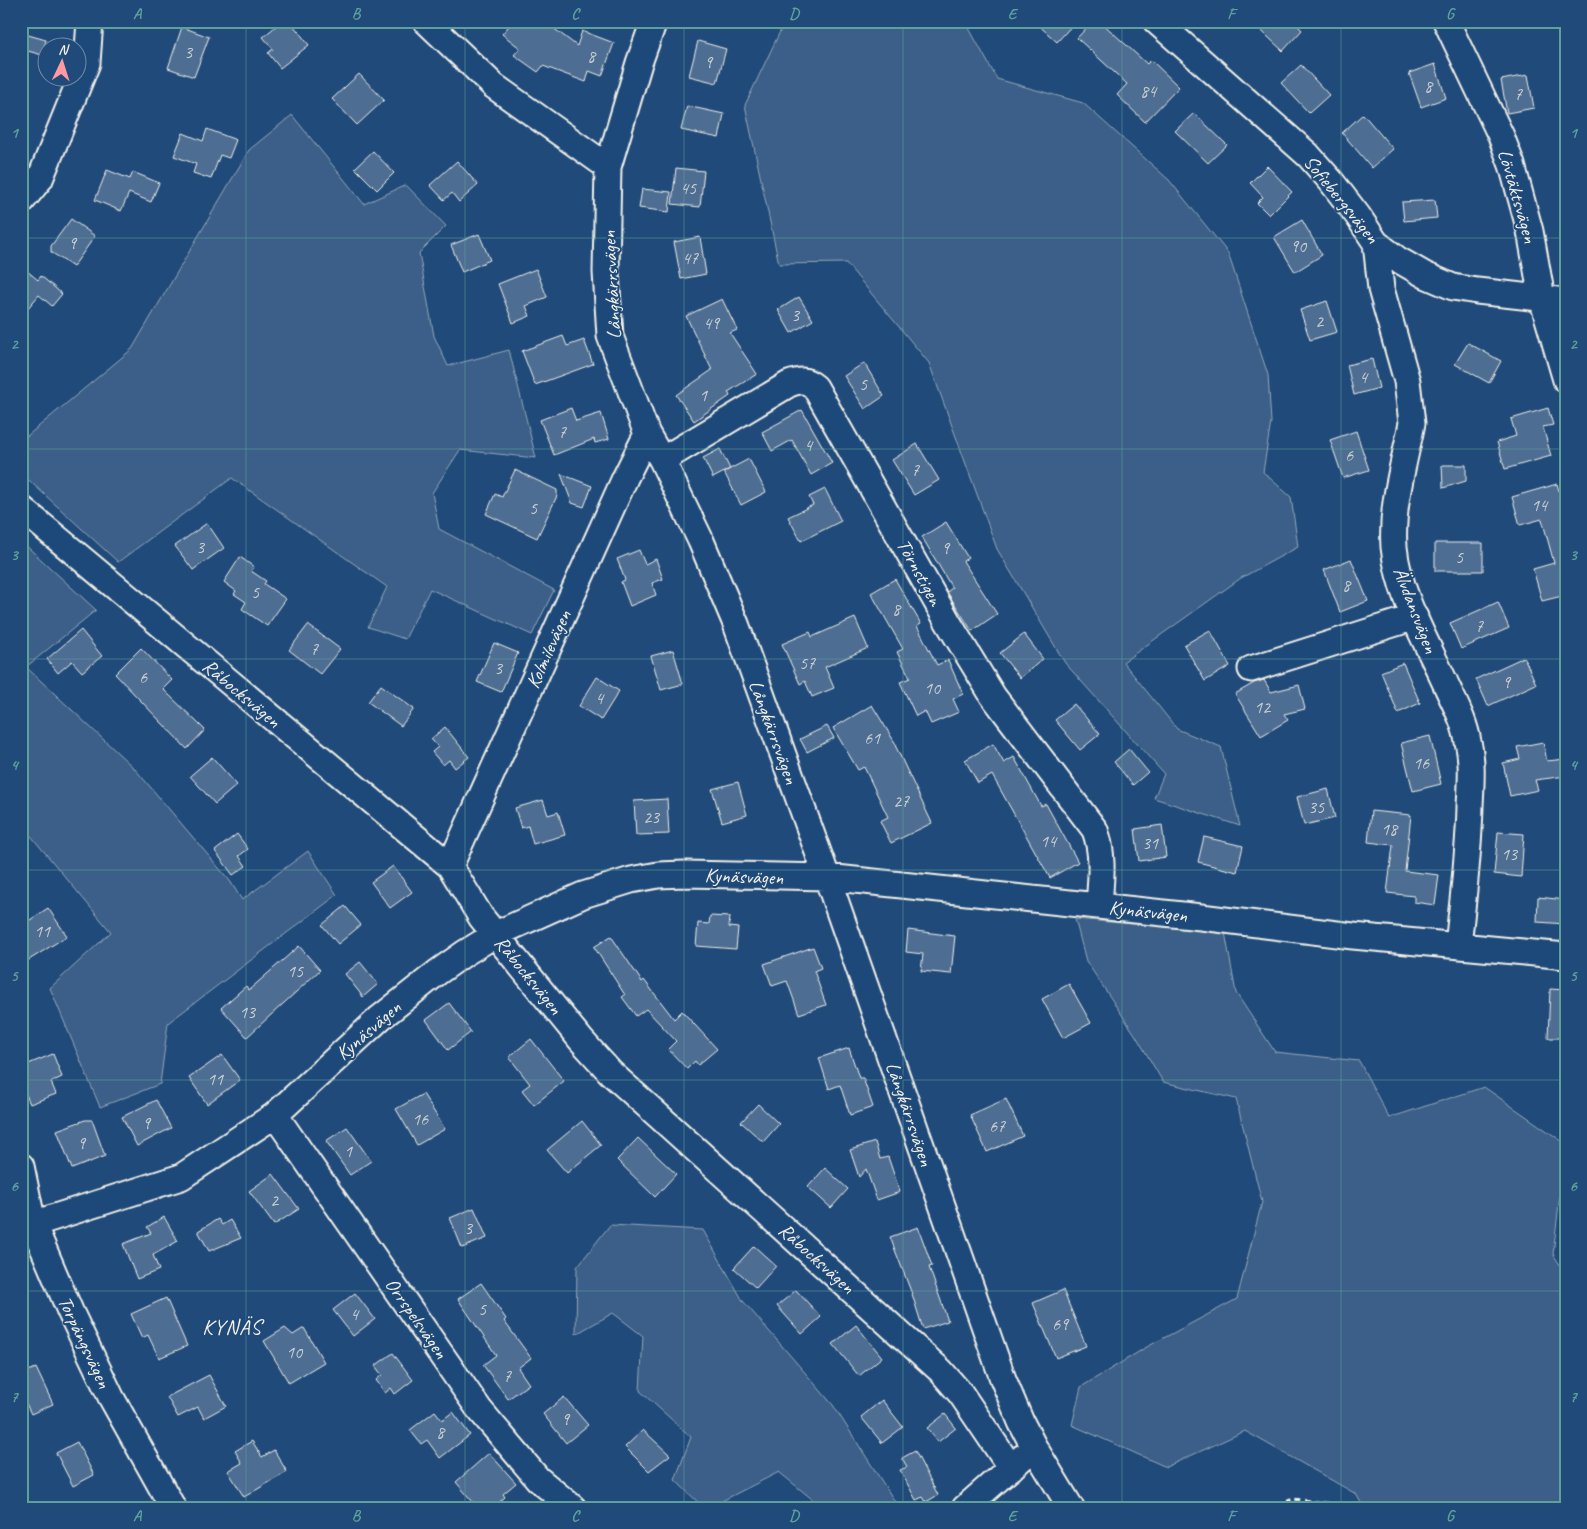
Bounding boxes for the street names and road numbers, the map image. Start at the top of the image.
street label: Lövtäktsvägen [1492,146,1543,247]
street label: Sofiebergsvägen [1298,150,1385,249]
street label: Långkärrsvägen [596,229,627,340]
street label: Törnstigen [891,535,949,611]
street label: Älvdansvägen [1388,563,1444,658]
street label: Kolmilevägen [520,605,577,692]
street label: Råbocksvägen [198,653,287,734]
street label: Långkärrsvägen [743,677,804,788]
street label: Kynäsvägen [704,863,785,890]
street label: Kynäsvägen [1108,895,1189,928]
street label: Råbocksvägen [489,931,569,1021]
street label: Kynäsvägen [330,994,407,1066]
street label: Långkärrsvägen [880,1059,939,1171]
street label: Råbocksvägen [773,1218,861,1300]
street label: Orrspelsvägen [380,1273,454,1365]
street label: Torpängsvägen [52,1292,117,1393]

